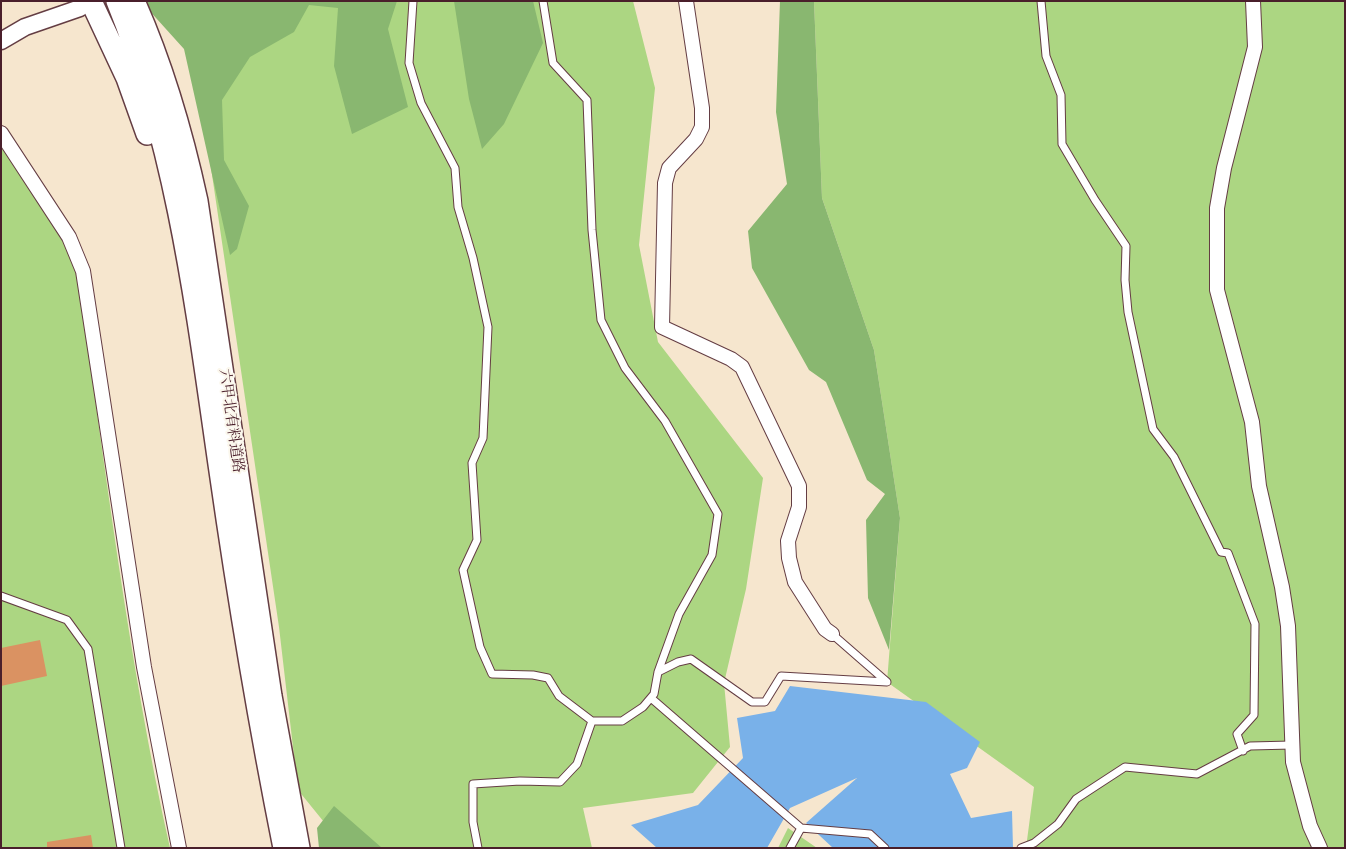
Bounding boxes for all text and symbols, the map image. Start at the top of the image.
street label: 六甲北有料道路 [214,368,246,474]

